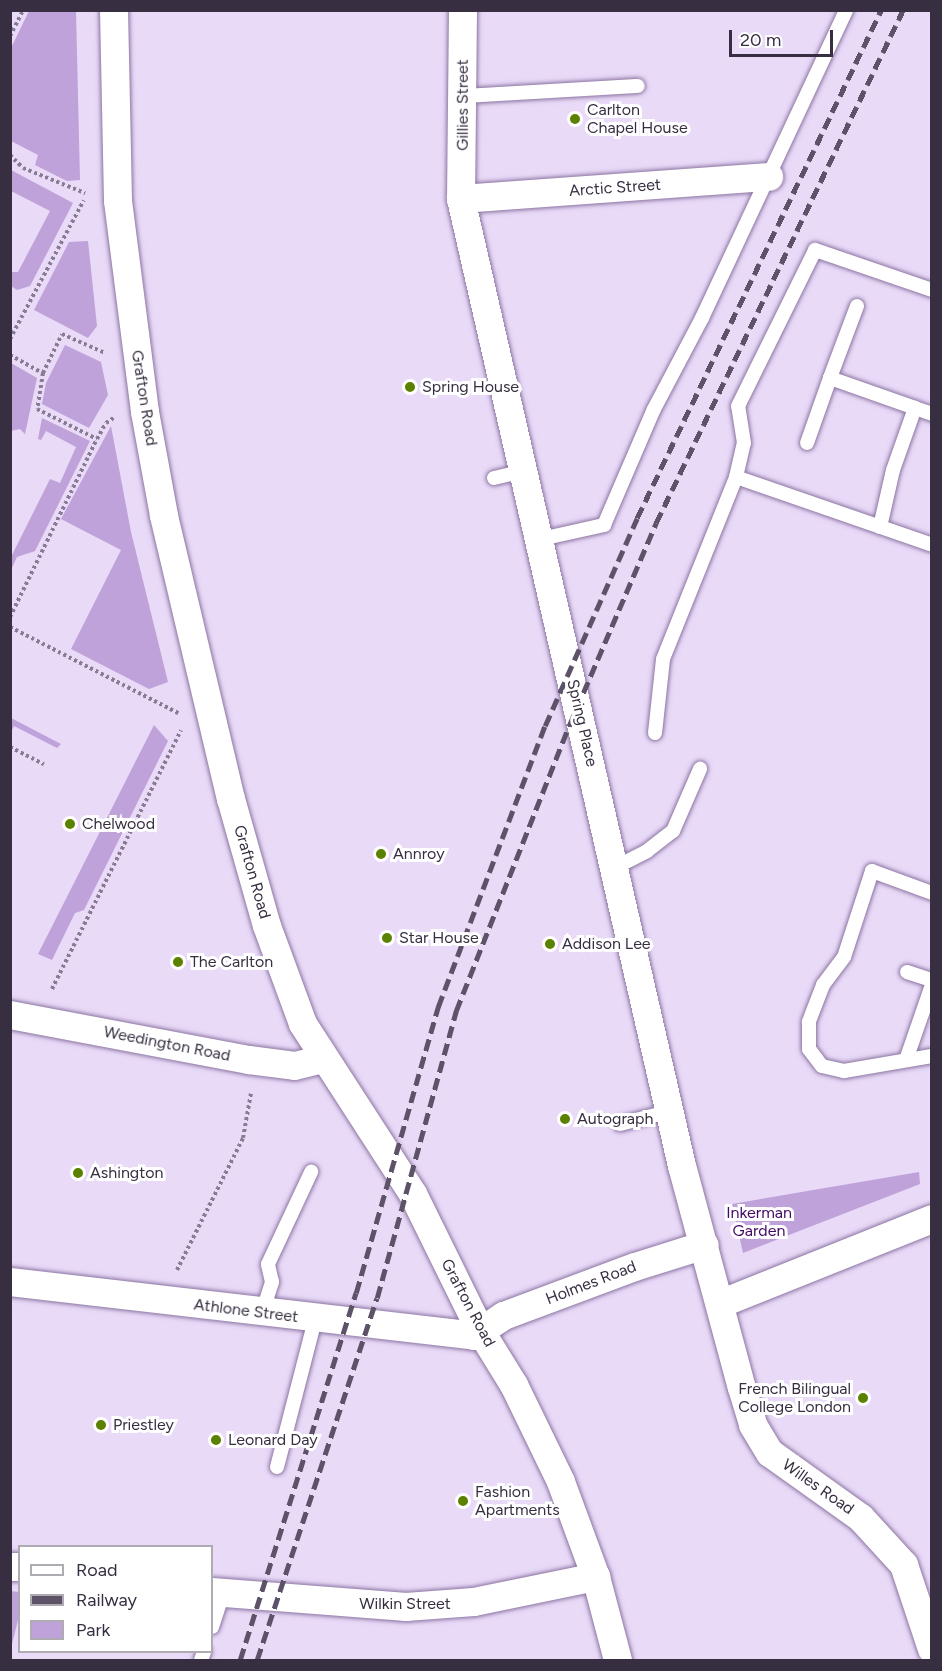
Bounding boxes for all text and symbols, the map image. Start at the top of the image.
scale bar [732,18,836,56]
text: 20 m [740,29,781,51]
street label: Gillies Street [453,59,473,151]
place label: Carlton Chapel House [587,100,688,138]
marker: Carlton Chapel House [568,112,582,126]
street label: Arctic Street [568,175,662,201]
street label: Grafton Road [127,349,161,447]
place label: Spring House [422,377,519,397]
marker: Spring House [403,380,417,394]
street label: Spring Place [563,677,601,769]
place label: Chelwood [82,814,155,834]
marker: Chelwood [63,817,77,831]
street label: Grafton Road [229,823,275,921]
place label: Annroy [393,844,445,864]
marker: Annroy [374,847,388,861]
place label: Star House [399,928,479,948]
marker: Star House [380,931,394,945]
place label: Addison Lee [562,934,651,954]
marker: Addison Lee [543,937,557,951]
place label: The Carlton [190,952,273,972]
marker: The Carlton [171,955,185,969]
street label: Weedington Road [102,1022,232,1066]
place label: Autograph [577,1109,653,1129]
marker: Autograph [558,1112,572,1126]
place label: Ashington [90,1163,163,1183]
marker: Ashington [71,1166,85,1180]
park label: Inkerman Garden [726,1203,792,1241]
street label: Grafton Road [437,1256,499,1350]
street label: Holmes Road [543,1257,639,1309]
street label: Athlone Street [193,1295,299,1327]
place label: French Bilingual College London [738,1379,851,1417]
marker: French Bilingual College London [856,1391,870,1405]
place label: Priestley [113,1415,174,1435]
marker: Priestley [94,1418,108,1432]
place label: Leonard Day [228,1430,318,1450]
marker: Leonard Day [209,1433,223,1447]
street label: Willes Road [778,1455,858,1519]
place label: Fashion Apartments [475,1482,560,1520]
marker: Fashion Apartments [456,1494,470,1508]
legend [18,1545,213,1653]
text: Road [76,1559,117,1581]
text: Railway [76,1589,137,1611]
street label: Wilkin Street [359,1594,451,1614]
text: Park [76,1619,110,1641]

